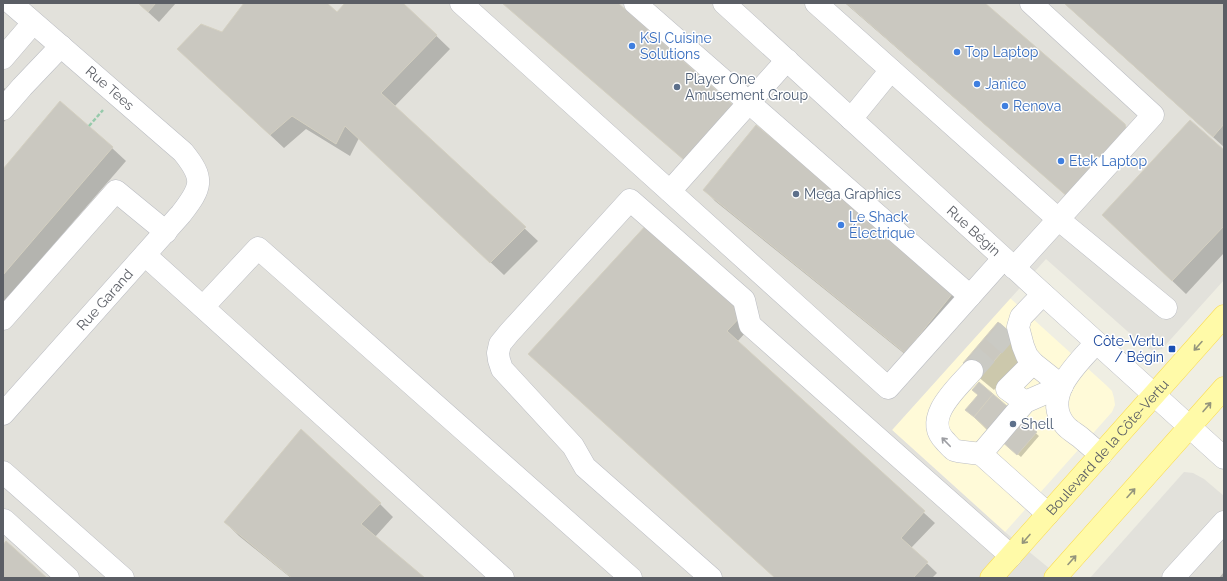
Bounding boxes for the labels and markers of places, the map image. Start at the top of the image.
place label: KSI Cuisine Solutions [640,30,712,62]
marker: KSI Cuisine Solutions [627,41,637,51]
place label: Top Laptop [965,44,1039,60]
marker: Top Laptop [952,47,962,57]
place label: Player One Amusement Group [685,71,808,103]
place label: Janico [985,76,1026,92]
marker: Janico [972,79,982,89]
marker: Player One Amusement Group [672,82,682,92]
place label: Renova [1013,98,1061,114]
marker: Renova [1000,101,1010,111]
place label: Etek Laptop [1069,153,1147,169]
marker: Etek Laptop [1056,156,1066,166]
place label: Mega Graphics [804,186,901,202]
marker: Mega Graphics [791,189,801,199]
place label: Le Shack Électrique [849,209,915,241]
marker: Le Shack Électrique [836,220,846,230]
place label: Côte-Vertu / Bégin [1093,333,1164,365]
marker: Côte-Vertu / Bégin [1167,344,1177,354]
place label: Shell [1021,416,1054,432]
marker: Shell [1008,419,1018,429]

